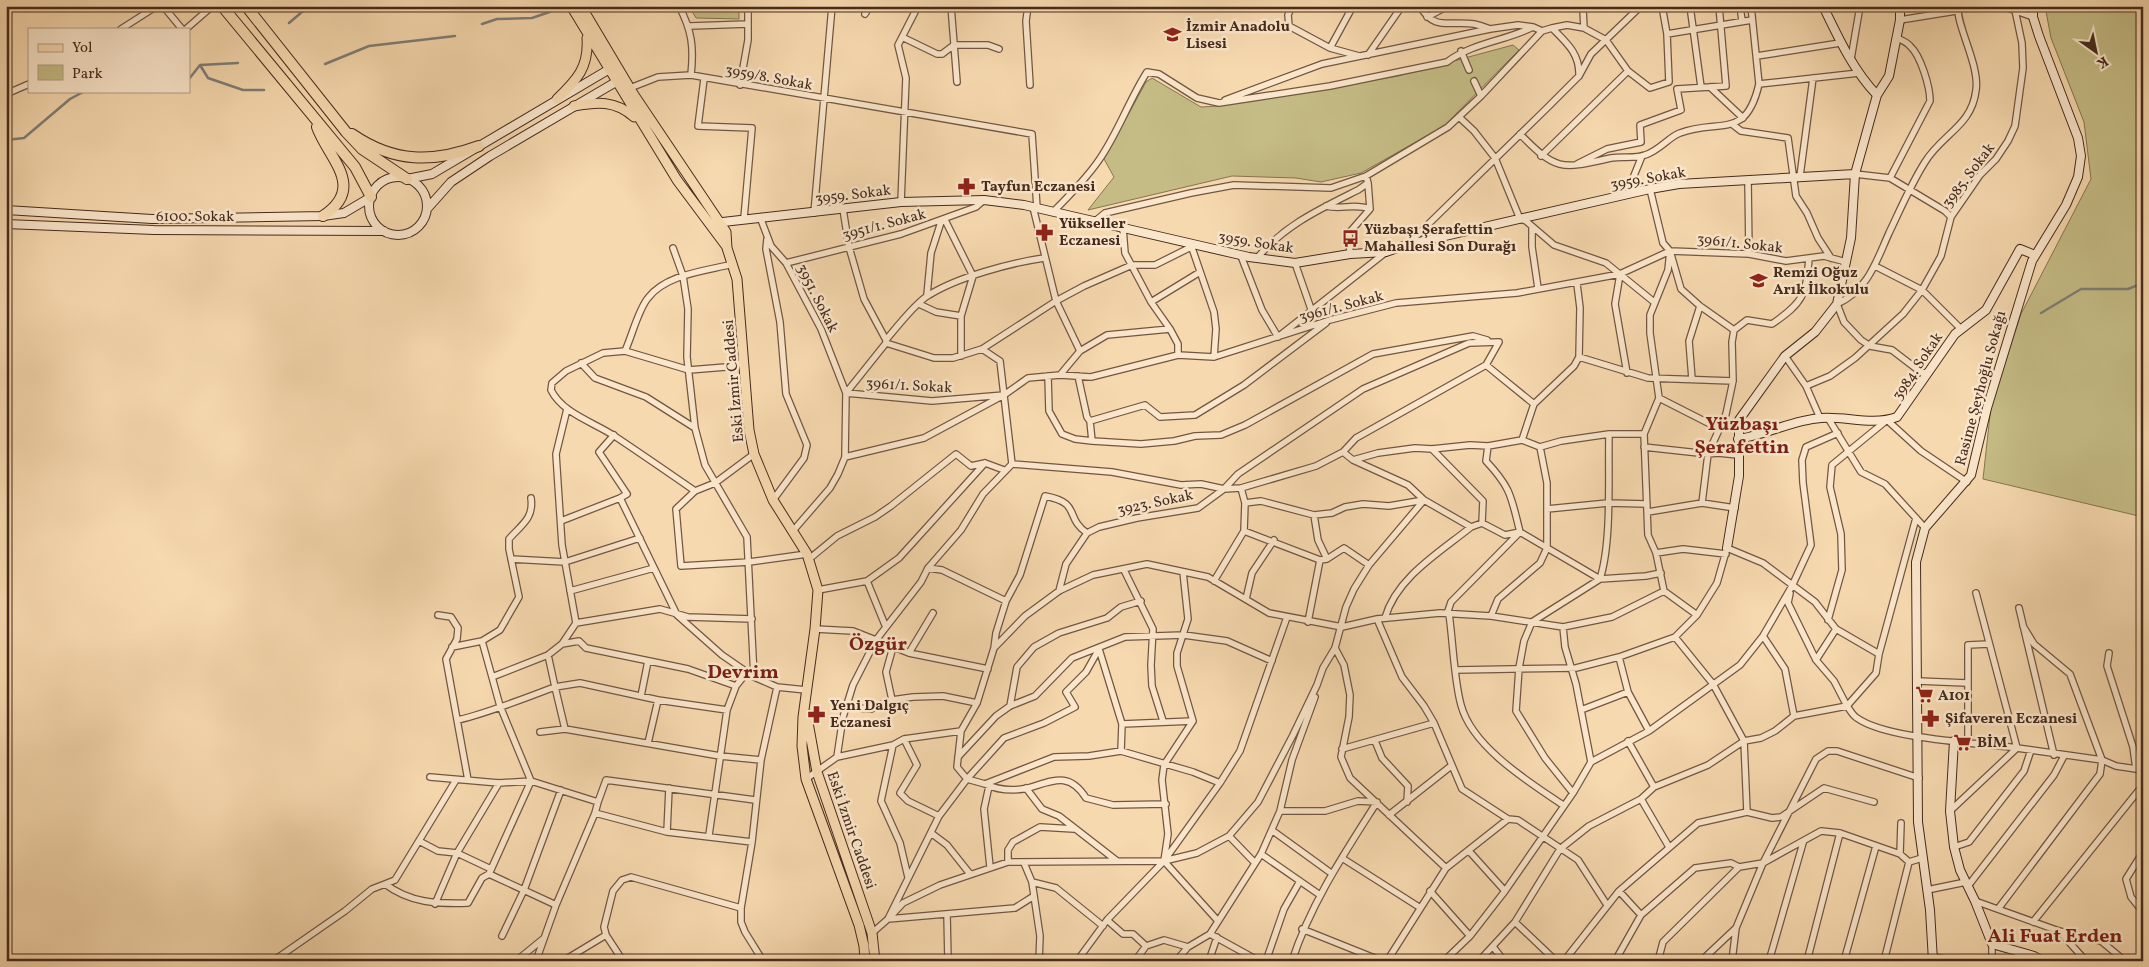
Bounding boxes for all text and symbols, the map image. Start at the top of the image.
place label: İzmir Anadolu Lisesi [1186,17,1290,55]
school or university icon: İzmir Anadolu Lisesi [1162,25,1182,45]
legend [28,28,190,92]
north arrow [2072,28,2122,78]
text: Yol [72,38,92,59]
text: K [2093,51,2112,72]
street label: 3959/8. Sokak [723,60,814,97]
text: Park [72,64,103,85]
street label: 3985. Sokak [1938,139,2001,213]
street label: 3959. Sokak [1609,163,1688,196]
pharmacy icon: Tayfun Eczanesi [957,176,977,196]
place label: Tayfun Eczanesi [981,177,1095,198]
street label: 3959. Sokak [814,180,892,211]
street label: 3951/1. Sokak [840,204,928,247]
street label: 6100. Sokak [156,207,234,228]
place label: Yükseller Eczanesi [1059,214,1126,252]
place label: Yüzbaşı Şerafettin Mahallesi Son Durağı [1364,220,1516,258]
pharmacy icon: Yükseller Eczanesi [1035,222,1055,242]
street label: 3959. Sokak [1216,227,1295,260]
bus stop icon: Yüzbaşı Şerafettin Mahallesi Son Durağı [1340,228,1360,248]
street label: 3961/1. Sokak [1696,230,1784,259]
street label: 3951. Sokak [790,261,843,337]
place label: Remzi Oğuz Arık İlkokulu [1773,263,1869,301]
school or university icon: Remzi Oğuz Arık İlkokulu [1749,271,1769,291]
street label: 3961/1. Sokak [1297,286,1386,329]
street label: Rasime Şeyhoğlu Sokağı [1951,308,2012,468]
street label: Eski İzmir Caddesi [719,319,750,443]
street label: 3984. Sokak [1888,329,1949,405]
street label: 3961/1. Sokak [865,374,953,399]
district label: Yüzbaşı Şerafettin [1694,411,1790,462]
street label: 3923. Sokak [1115,485,1195,522]
district label: Özgür [849,631,907,659]
district label: Devrim [707,659,779,687]
supermarket icon: A101 [1914,685,1934,705]
place label: A101 [1938,686,1970,707]
place label: Yeni Dalgıç Eczanesi [830,696,909,734]
pharmacy icon: Yeni Dalgıç Eczanesi [806,704,826,724]
pharmacy icon: Şifaveren Eczanesi [1921,708,1941,728]
place label: Şifaveren Eczanesi [1945,709,2077,730]
supermarket icon: BİM [1953,732,1973,752]
place label: BİM [1977,733,2008,754]
street label: Eski İzmir Caddesi [821,769,881,892]
district label: Ali Fuat Erden [1987,923,2123,951]

